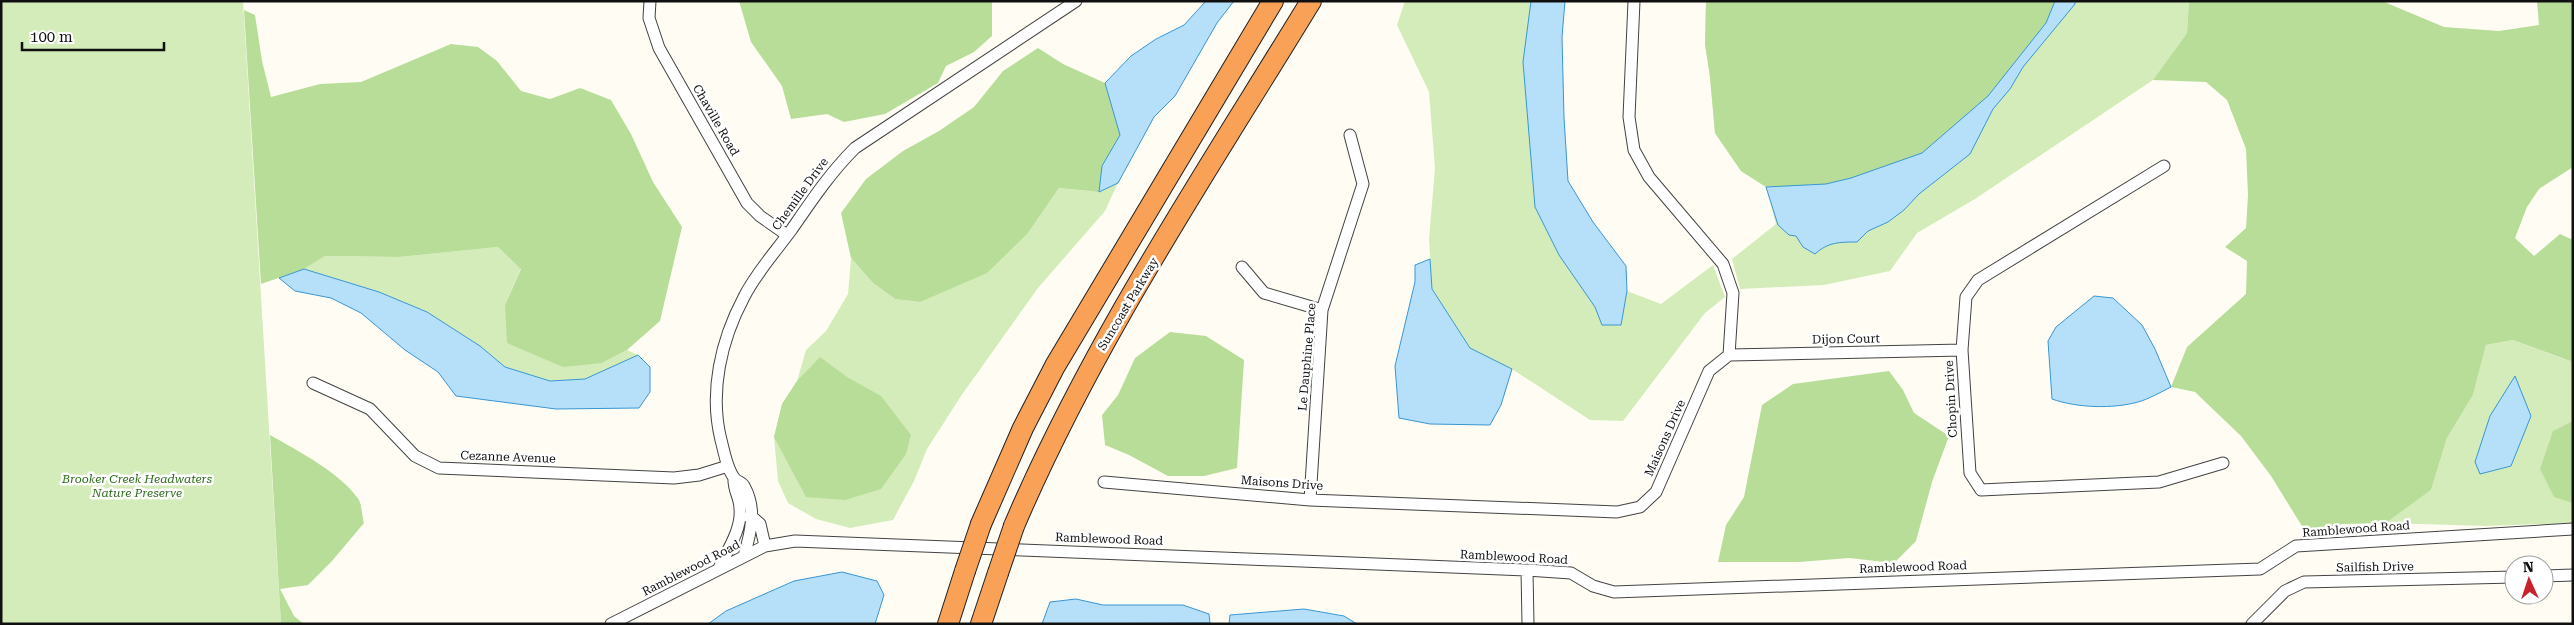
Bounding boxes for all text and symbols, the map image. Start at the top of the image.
scale bar [22,20,165,52]
text: 100 m [30,28,73,46]
street label: Chaville Road [690,82,742,158]
street label: Chemille Drive [769,155,831,233]
street label: Suncoast Parkway [1095,254,1162,353]
street label: Le Dauphine Place [1295,302,1319,411]
street label: Dijon Court [1812,331,1881,347]
street label: Chopin Drive [1942,360,1960,438]
street label: Maisons Drive [1642,397,1688,479]
street label: Cezanne Avenue [460,448,556,466]
park label: Brooker Creek Headwaters Nature Preserve [61,472,212,500]
street label: Maisons Drive [1240,473,1324,493]
street label: Ramblewood Road [2302,518,2411,540]
street label: Ramblewood Road [1055,530,1164,548]
street label: Ramblewood Road [640,537,743,599]
street label: Ramblewood Road [1460,547,1569,567]
north arrow [2504,555,2554,605]
street label: Ramblewood Road [1859,558,1968,576]
street label: Sailfish Drive [2336,559,2414,575]
text: N [2523,559,2534,575]

